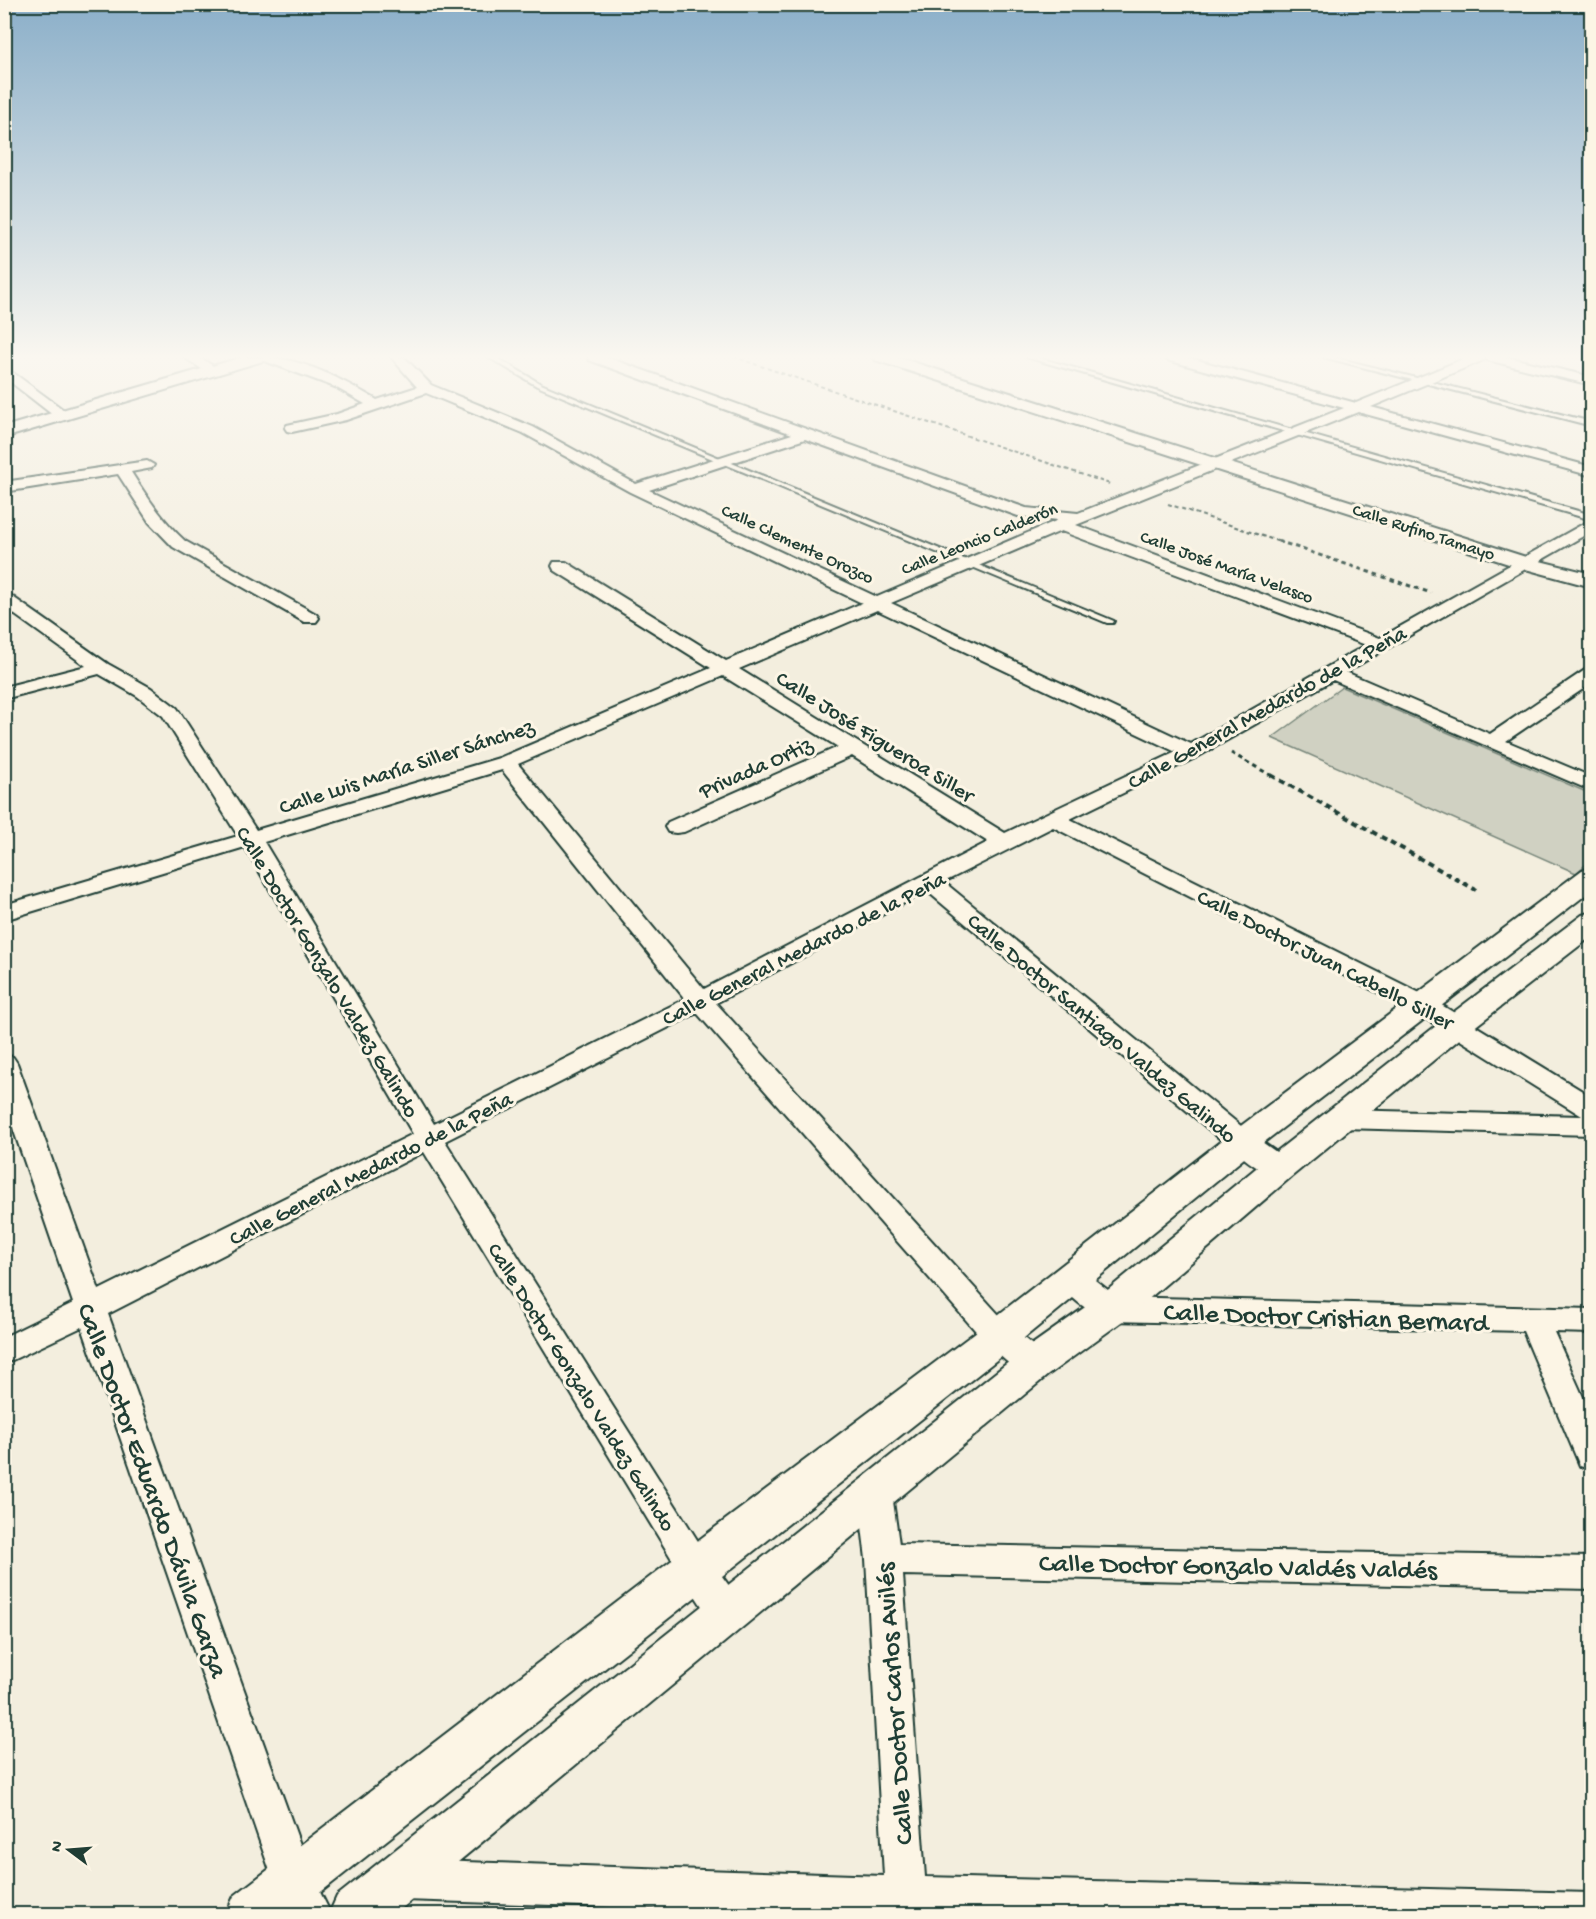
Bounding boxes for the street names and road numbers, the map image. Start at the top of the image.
street label: Calle Leoncio Calderón [899,499,1061,581]
street label: Calle Rufino Tamayo [1349,500,1497,566]
street label: Calle Clemente Orozco [717,501,876,590]
street label: Calle José María Velasco [1137,527,1316,609]
street label: Calle General Medardo de la Peña [1124,622,1412,797]
street label: Calle José Figueroa Siller [770,667,980,811]
street label: Calle Luis María Siller Sánchez [276,715,539,822]
street label: Privada Ortiz [695,733,819,807]
street label: Calle Doctor Gonzalo Valdez Galindo [228,823,423,1123]
street label: Calle General Medardo de la Peña [659,867,951,1034]
street label: Calle Doctor Juan Cabello Siller [1192,885,1459,1039]
street label: Calle Doctor Santiago Valdez Galindo [960,910,1241,1151]
street label: Calle General Medardo de la Peña [226,1087,518,1254]
street label: Calle Doctor Gonzalo Valdez Galindo [480,1239,679,1537]
street label: Calle Doctor Cristian Bernard [1163,1298,1491,1342]
street label: Calle Doctor Eduardo Dávila Garza [68,1300,233,1684]
street label: Calle Doctor Gonzalo Valdés Valdés [1038,1550,1438,1588]
street label: Calle Doctor Carlos Avilés [871,1561,923,1846]

